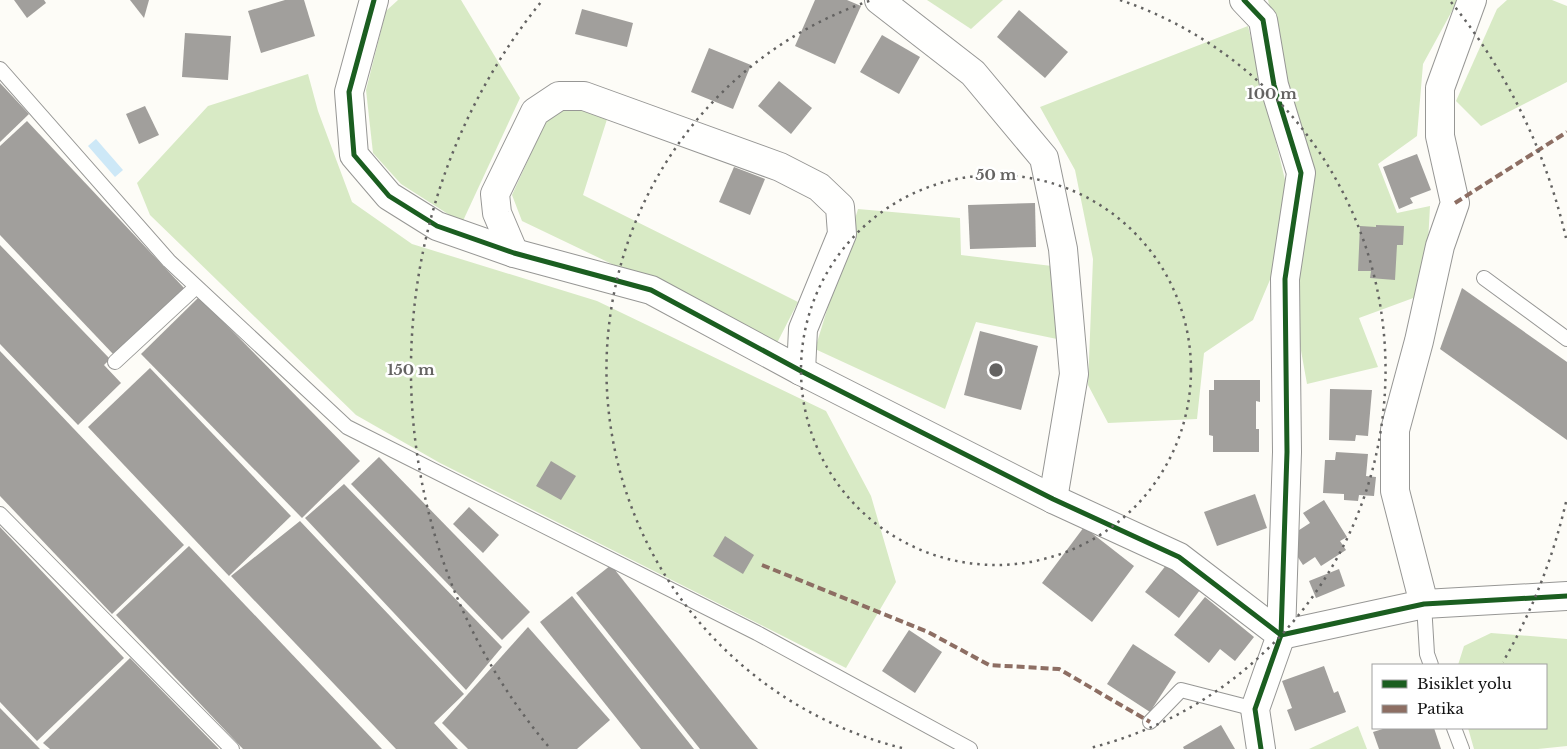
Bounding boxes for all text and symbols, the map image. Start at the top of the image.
text: 100 m [1247,84,1297,103]
text: 50 m [976,165,1017,184]
text: 150 m [387,360,435,379]
centre of rings [987,361,1005,379]
legend [1372,664,1547,729]
text: Bisiklet yolu [1417,674,1512,693]
text: Patika [1417,699,1464,718]

